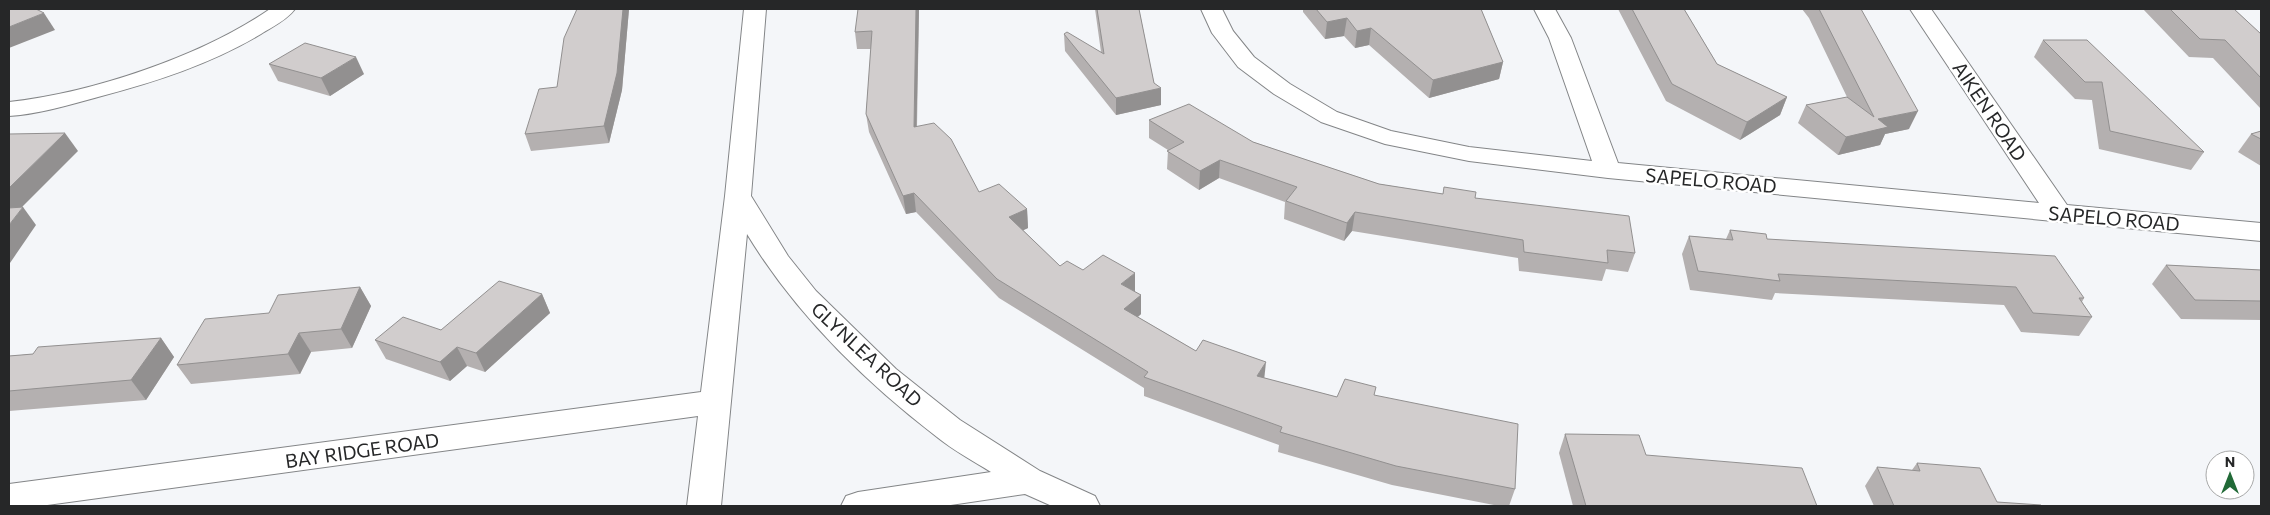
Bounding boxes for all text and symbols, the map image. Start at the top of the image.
street label: AIKEN ROAD [1948,57,2032,165]
street label: SAPELO ROAD [1644,163,1778,197]
street label: SAPELO ROAD [2047,201,2181,235]
street label: GLYNLEA ROAD [807,297,927,411]
street label: BAY RIDGE ROAD [284,428,440,472]
north arrow [2205,450,2255,500]
text: N [2225,453,2235,470]

